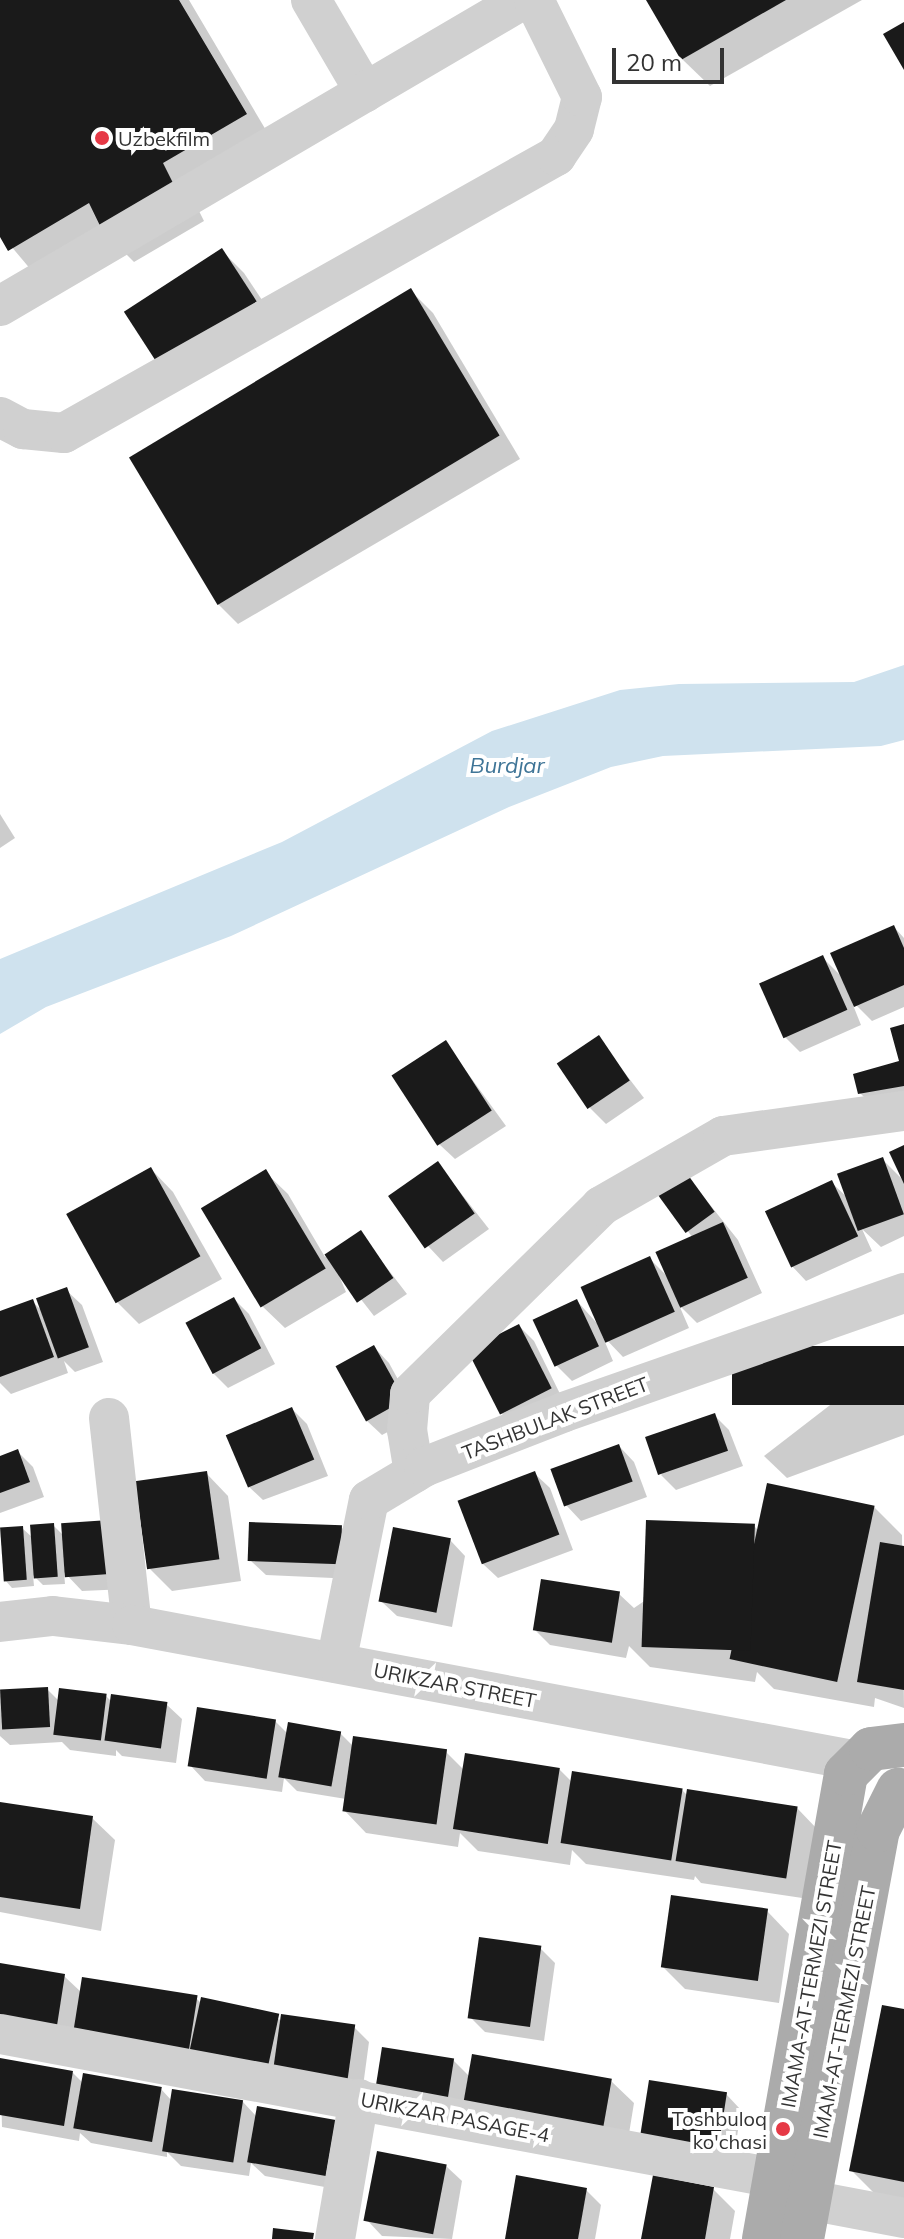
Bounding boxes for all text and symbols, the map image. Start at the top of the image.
scale bar [616,32,728,82]
text: 20 m [626,47,682,77]
place label: Uzbekfilm [118,126,210,150]
marker: Uzbekfilm [93,129,111,147]
water label: Burdjar [469,753,545,779]
street label: TASHBULAK STREET [458,1371,652,1465]
street label: URIKZAR STREET [372,1657,538,1713]
street label: IMAMA-AT-TERMEZI STREET [776,1838,846,2110]
street label: IMAM-AT-TERMEZI STREET [808,1884,880,2140]
street label: URIKZAR PASAGE-4 [359,2087,551,2147]
place label: Toshbuloq ko'chasi [672,2106,767,2153]
marker: Toshbuloq ko'chasi [774,2120,792,2138]

